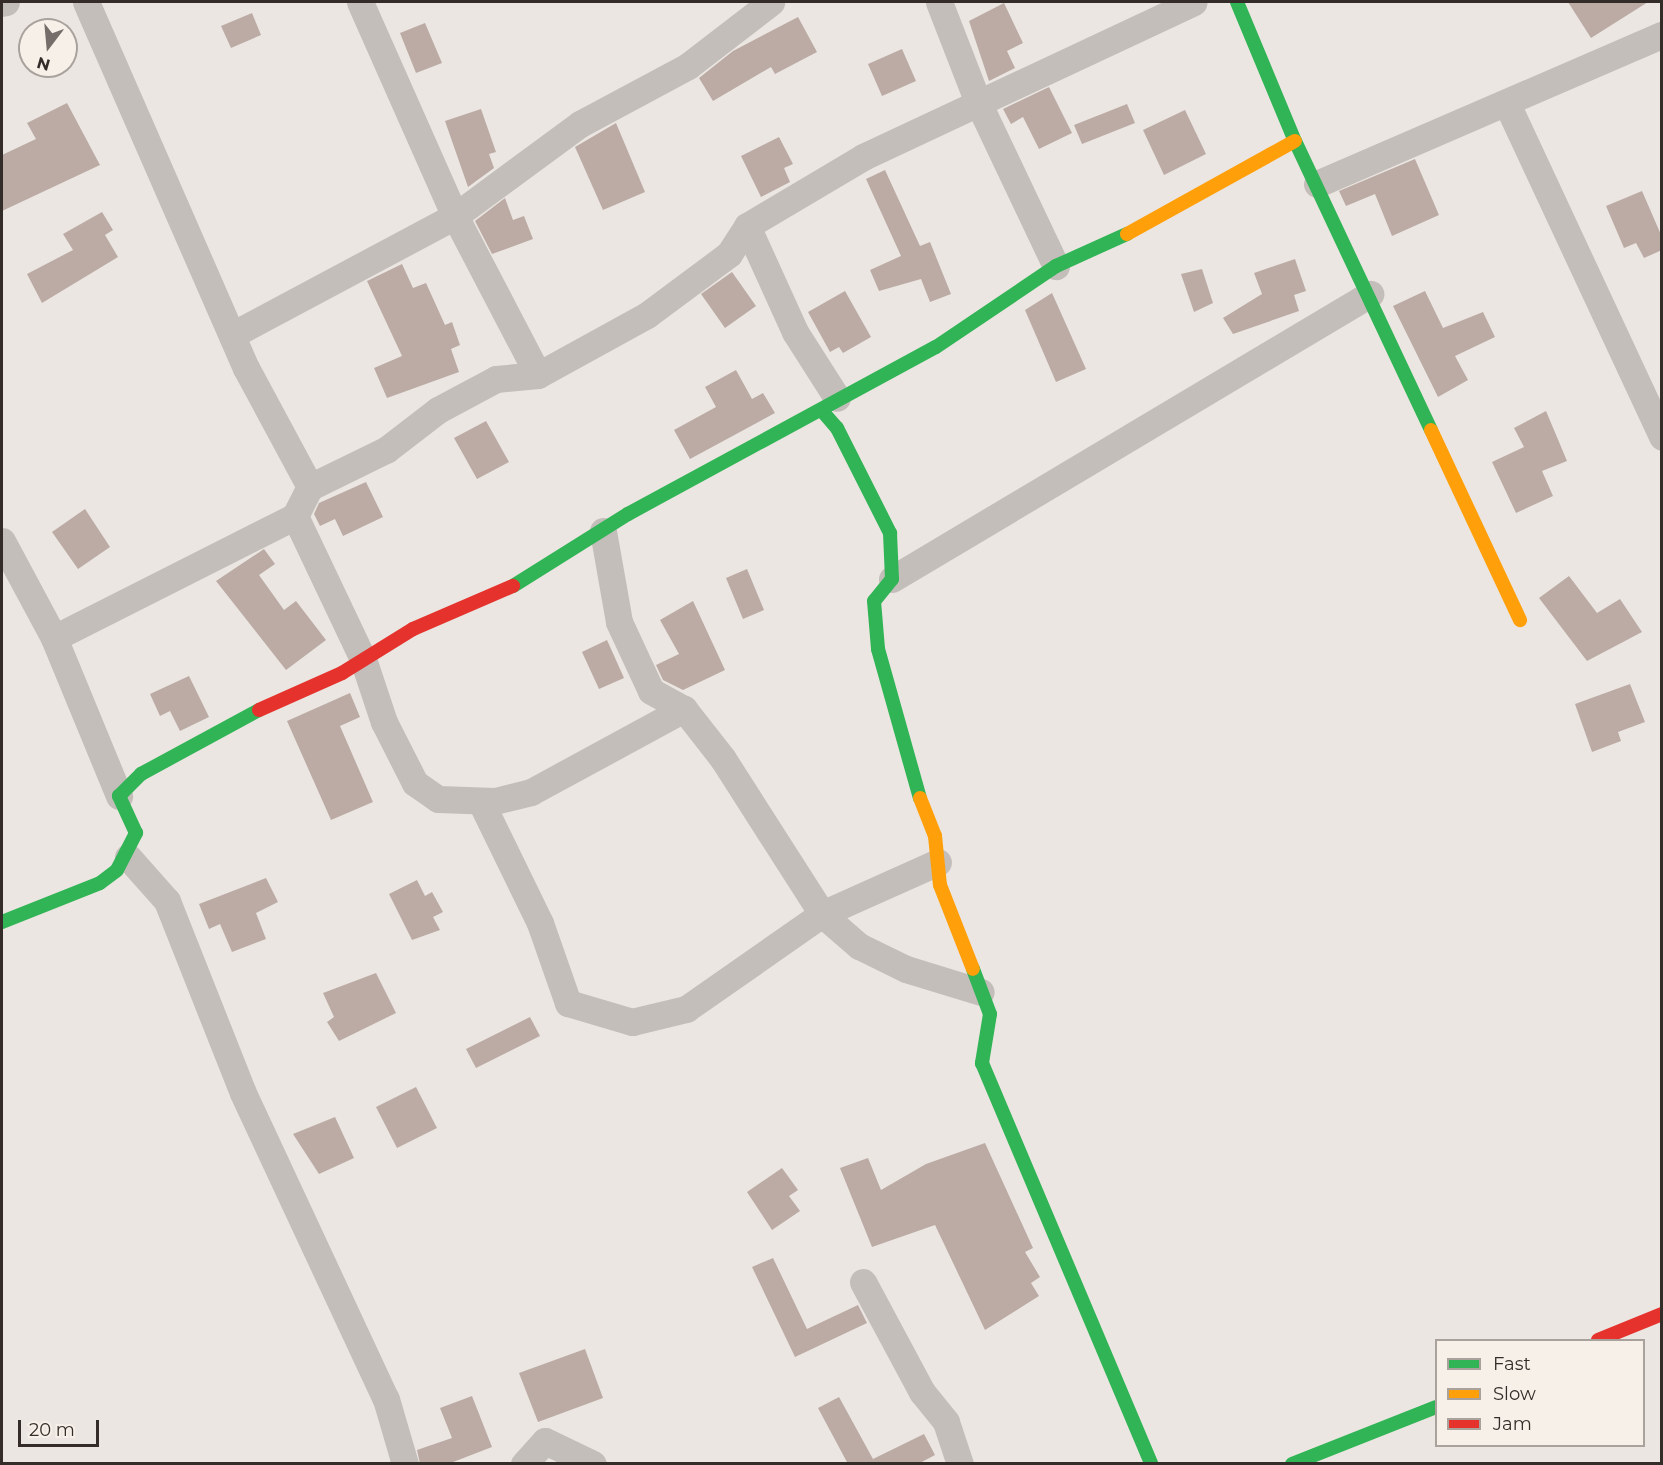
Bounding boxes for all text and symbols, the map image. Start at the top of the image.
north arrow [18,18,78,78]
text: N [35,53,52,75]
legend [1435,1339,1645,1447]
text: Fast [1493,1353,1531,1375]
text: Slow [1493,1383,1536,1405]
scale bar [21,1408,102,1446]
text: Jam [1493,1413,1532,1435]
text: 20 m [29,1419,75,1441]

